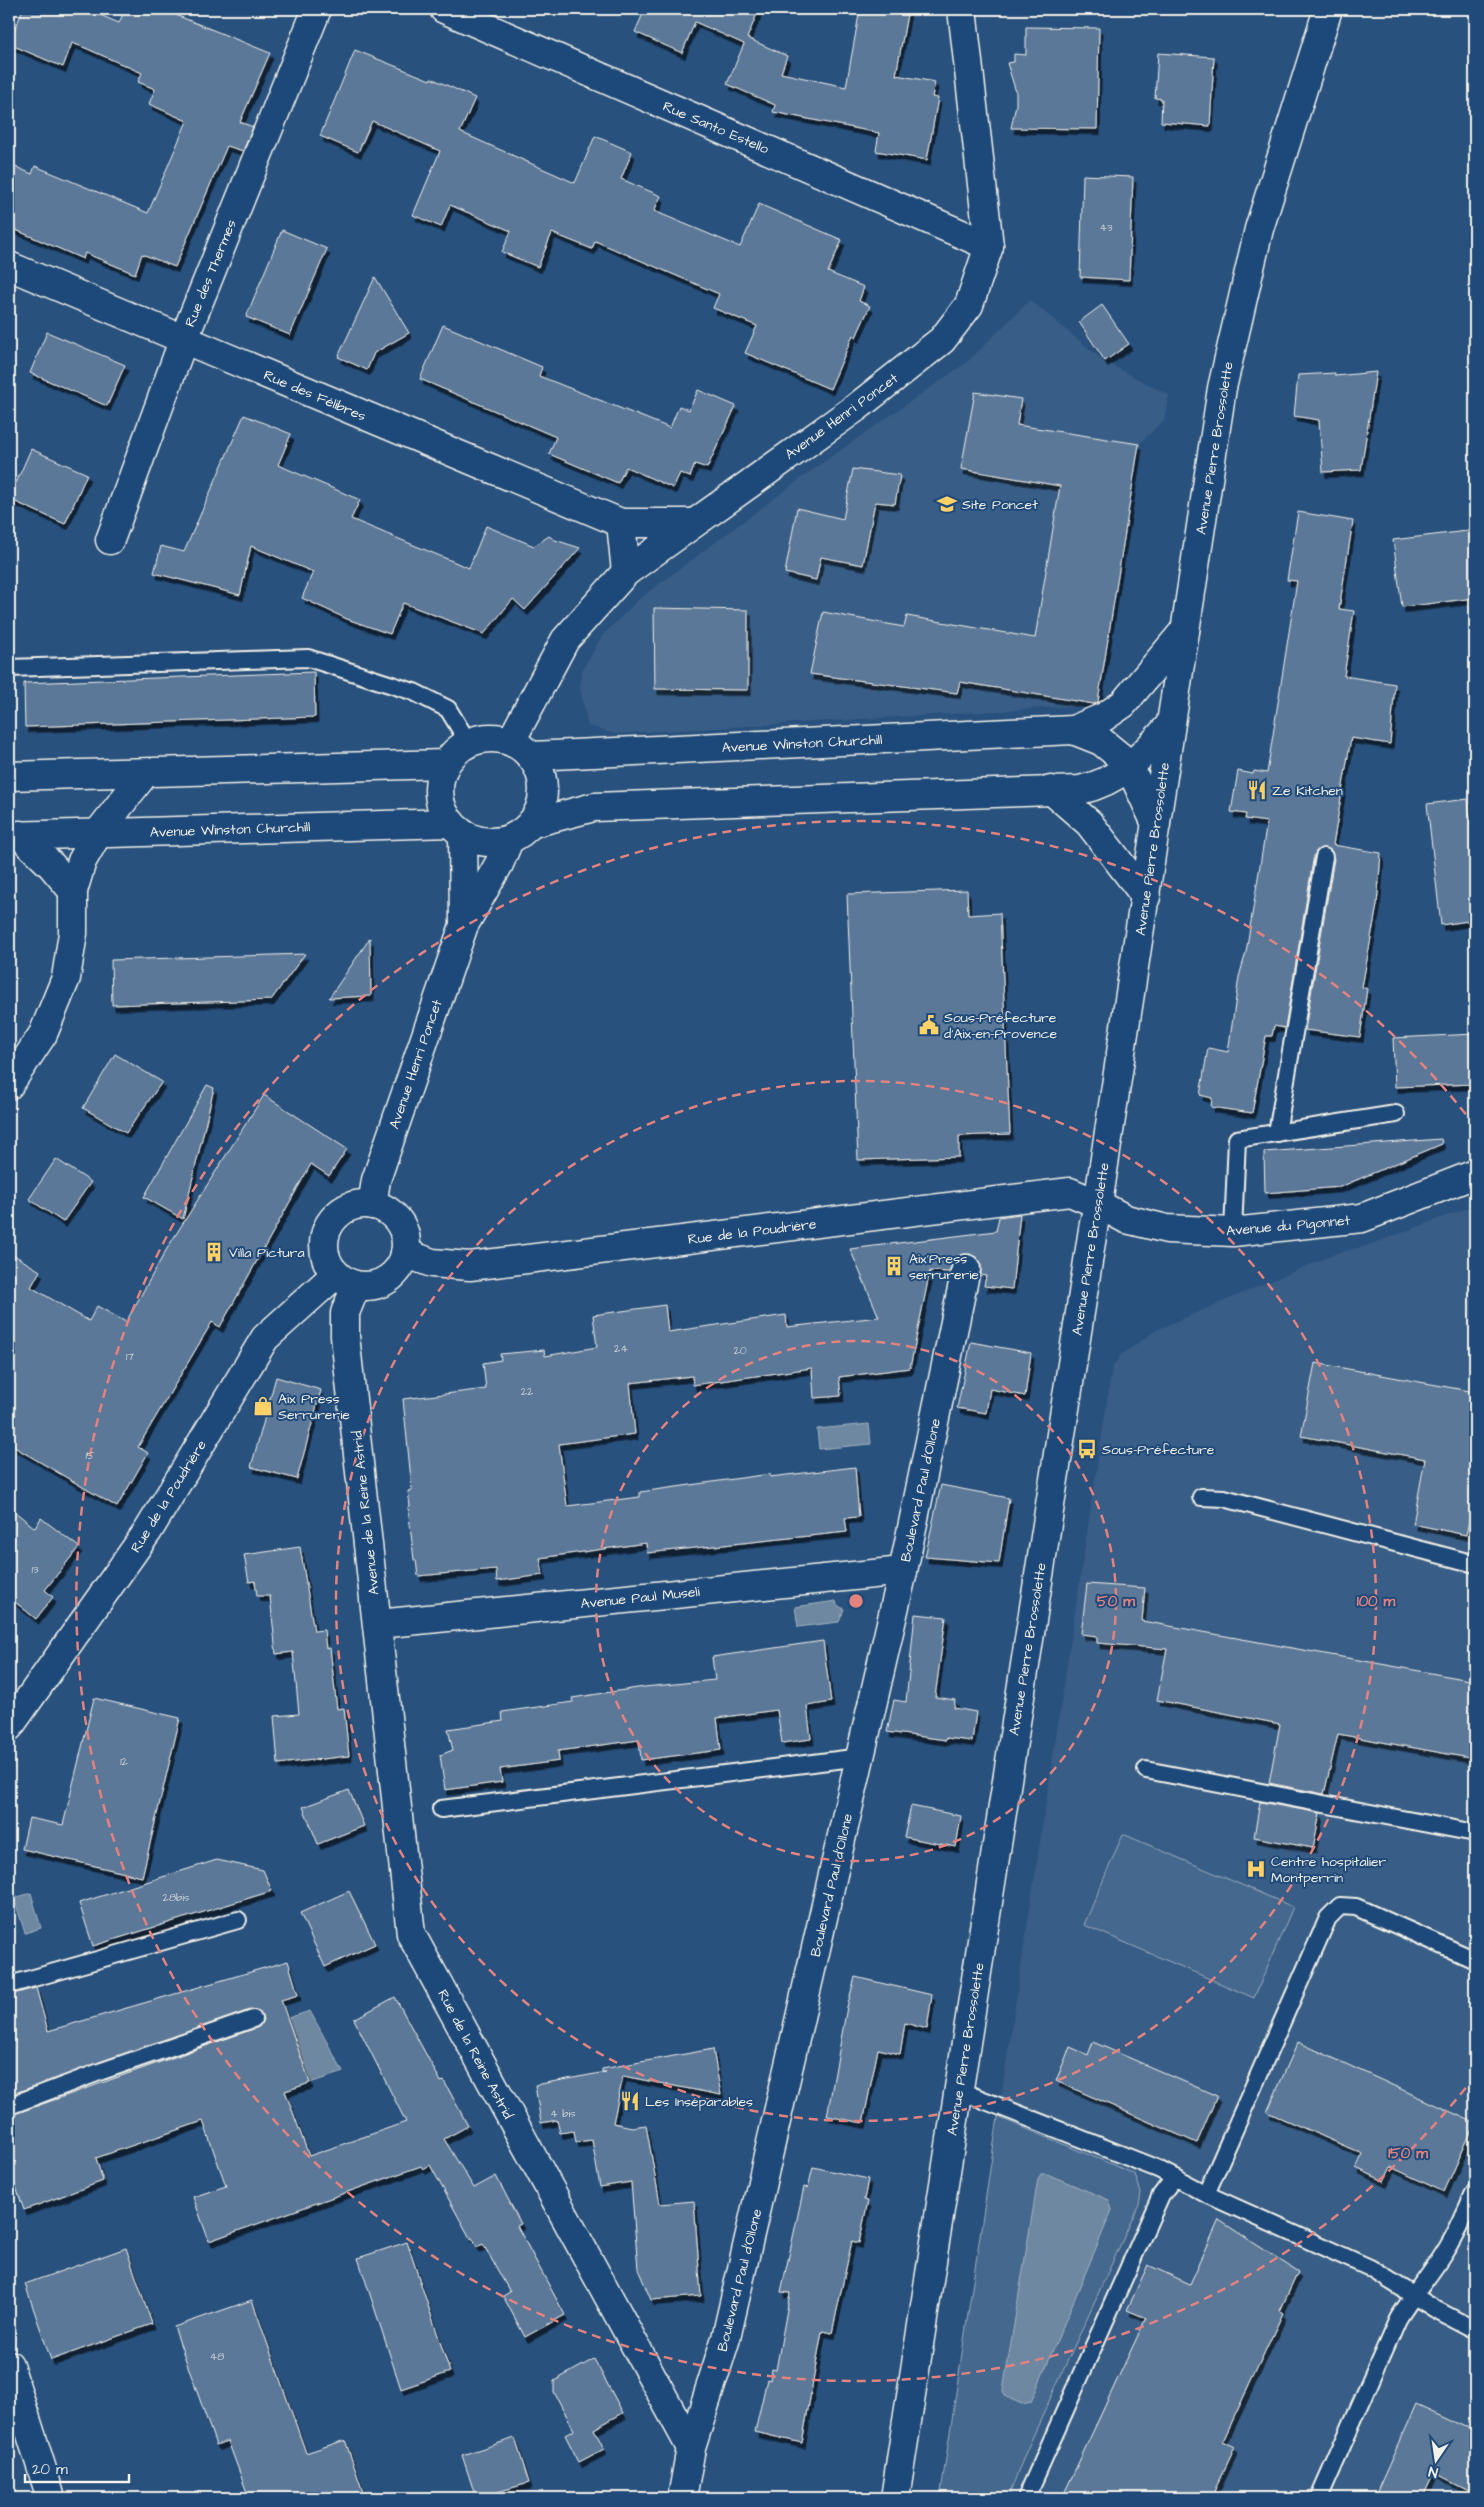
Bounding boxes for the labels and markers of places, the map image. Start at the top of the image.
school or university icon: Site Poncet [936,493,958,515]
place label: Site Poncet [962,495,1038,515]
restaurant icon: Ze Kitchen [1246,779,1268,801]
place label: Ze Kitchen [1272,781,1343,801]
place label: Sous-Préfecture d'Aix-en-Provence [944,1008,1058,1044]
public building icon: Sous-Préfecture d'Aix-en-Provence [918,1014,940,1036]
building icon: Villa Pictura [203,1241,225,1263]
place label: Villa Pictura [229,1243,305,1263]
place label: Aix'Press serrurerie [909,1249,979,1285]
building icon: Aix'Press serrurerie [883,1255,905,1277]
place label: Aix Press Serrurerie [278,1389,350,1425]
shop icon: Aix Press Serrurerie [252,1395,274,1417]
bus stop icon: Sous-Préfecture [1076,1438,1098,1460]
place label: Sous-Préfecture [1102,1440,1215,1460]
centre of rings [847,1592,865,1610]
place label: Centre hospitalier Montperrin [1271,1852,1386,1888]
hospital icon: Centre hospitalier Montperrin [1245,1858,1267,1880]
restaurant icon: Les Inséparables [619,2090,641,2112]
place label: Les Inséparables [645,2092,753,2112]

